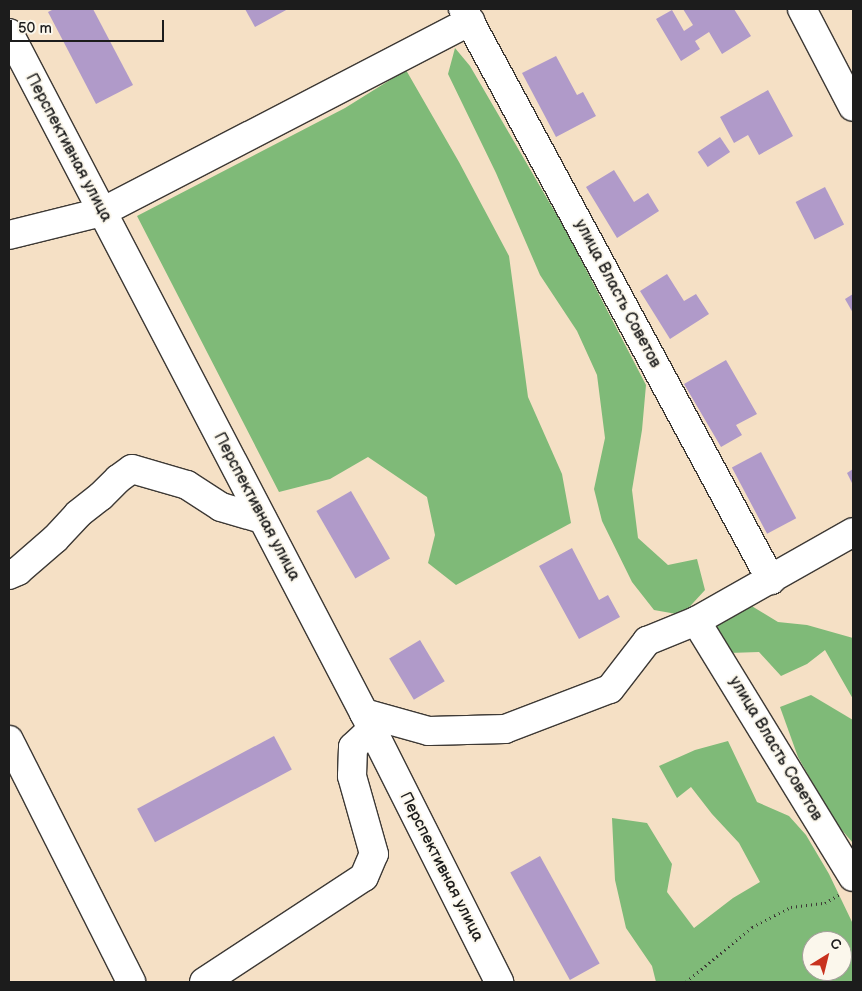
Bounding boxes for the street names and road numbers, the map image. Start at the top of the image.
street label: Перспективная улица [21,71,115,225]
street label: улица Власть Советов [570,217,664,371]
street label: Перспективная улица [209,430,303,584]
street label: улица Власть Советов [724,673,826,825]
street label: Перспективная улица [395,789,487,945]

